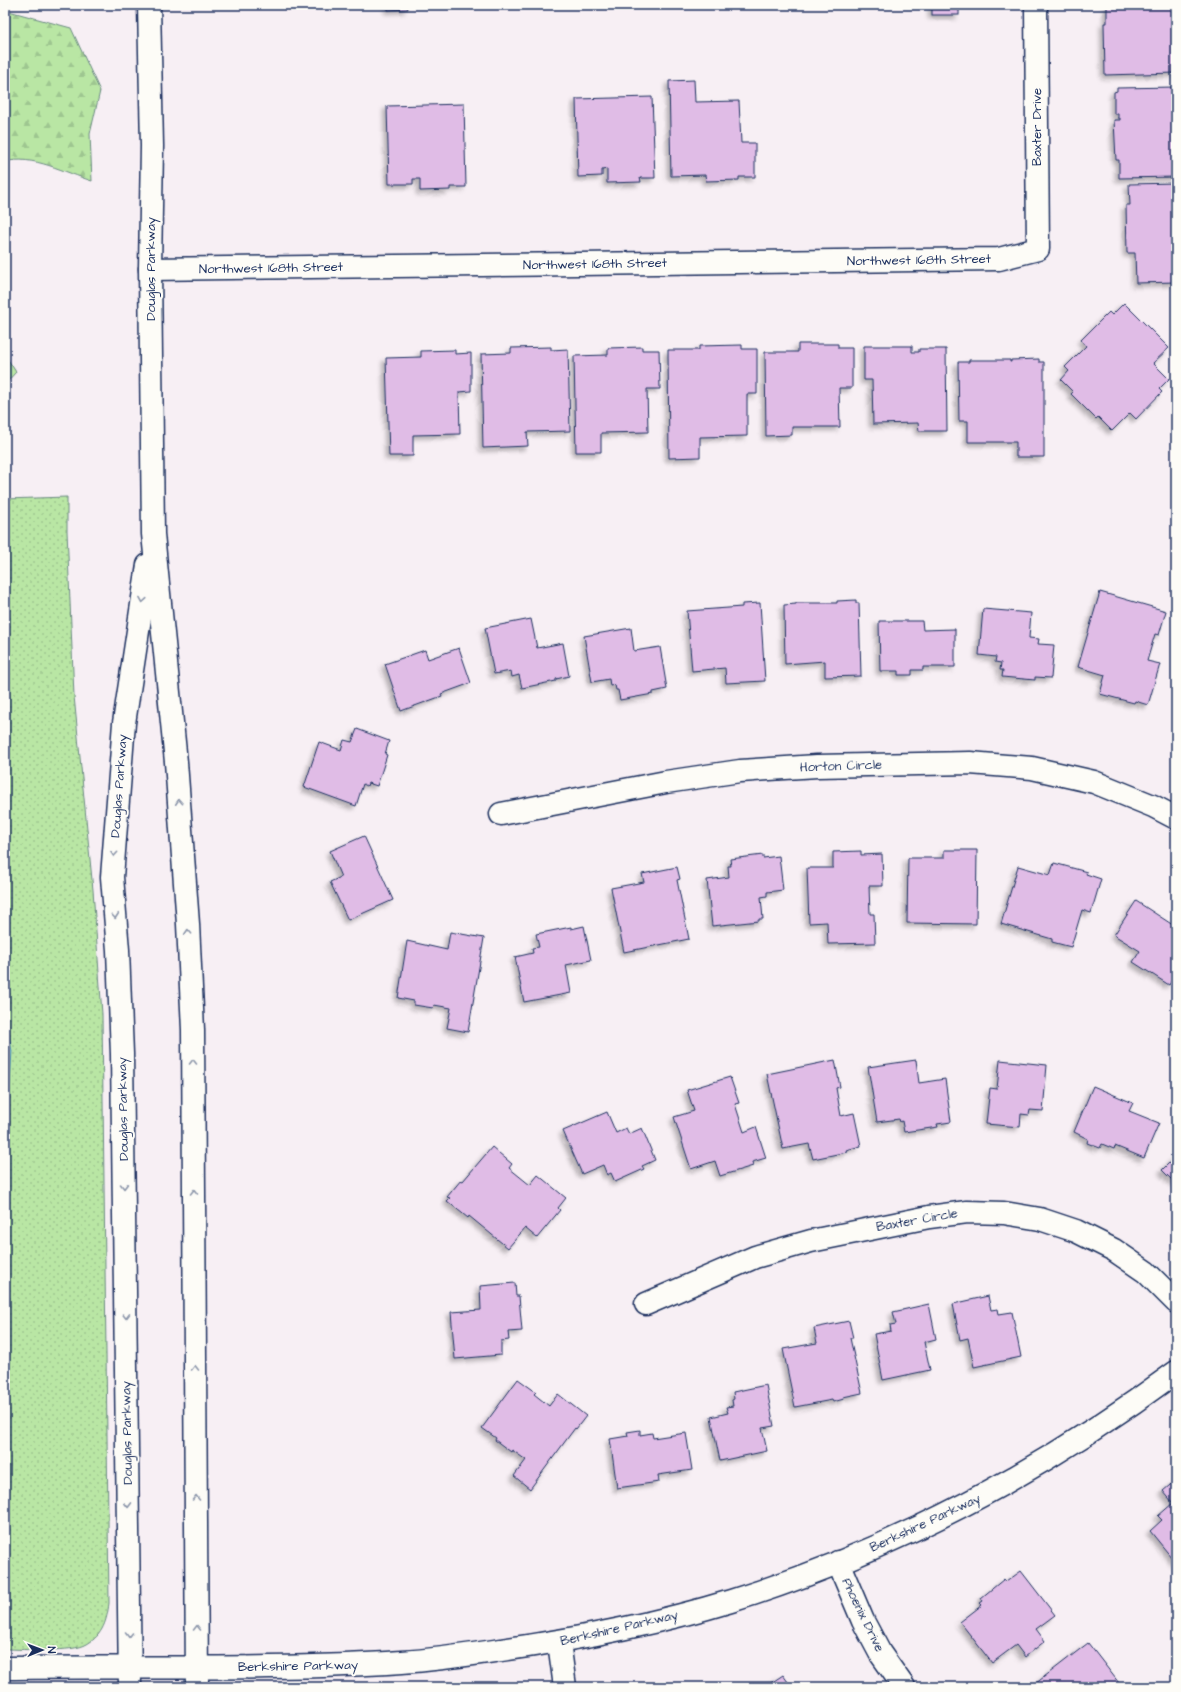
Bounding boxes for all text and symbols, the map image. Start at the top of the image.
street label: Baxter Drive [1028,88,1046,166]
street label: Douglas Parkway [142,217,161,321]
street label: Northwest 168th Street [847,250,992,270]
street label: Northwest 168th Street [523,254,668,274]
street label: Northwest 168th Street [199,258,344,278]
one-way arrow [139,597,148,603]
street label: Douglas Parkway [106,734,133,838]
street label: Horton Circle [800,756,882,776]
one-way arrow [175,799,184,805]
one-way arrow [109,851,118,857]
one-way arrow [110,913,119,919]
one-way arrow [184,929,192,935]
street label: Douglas Parkway [113,1057,134,1161]
one-way arrow [189,1059,197,1065]
one-way arrow [120,1183,128,1189]
one-way arrow [190,1189,198,1195]
street label: Baxter Circle [875,1204,959,1236]
one-way arrow [122,1313,130,1319]
one-way arrow [191,1365,199,1371]
street label: Douglas Parkway [117,1381,138,1485]
street label: Berkshire Parkway [867,1489,984,1557]
one-way arrow [192,1495,200,1501]
one-way arrow [124,1502,132,1508]
street label: Phoenix Drive [837,1575,889,1655]
street label: Berkshire Parkway [558,1606,680,1651]
one-way arrow [193,1625,201,1631]
north arrow [22,1630,62,1670]
one-way arrow [125,1632,133,1638]
text: N [44,1646,59,1654]
street label: Berkshire Parkway [238,1656,358,1677]

